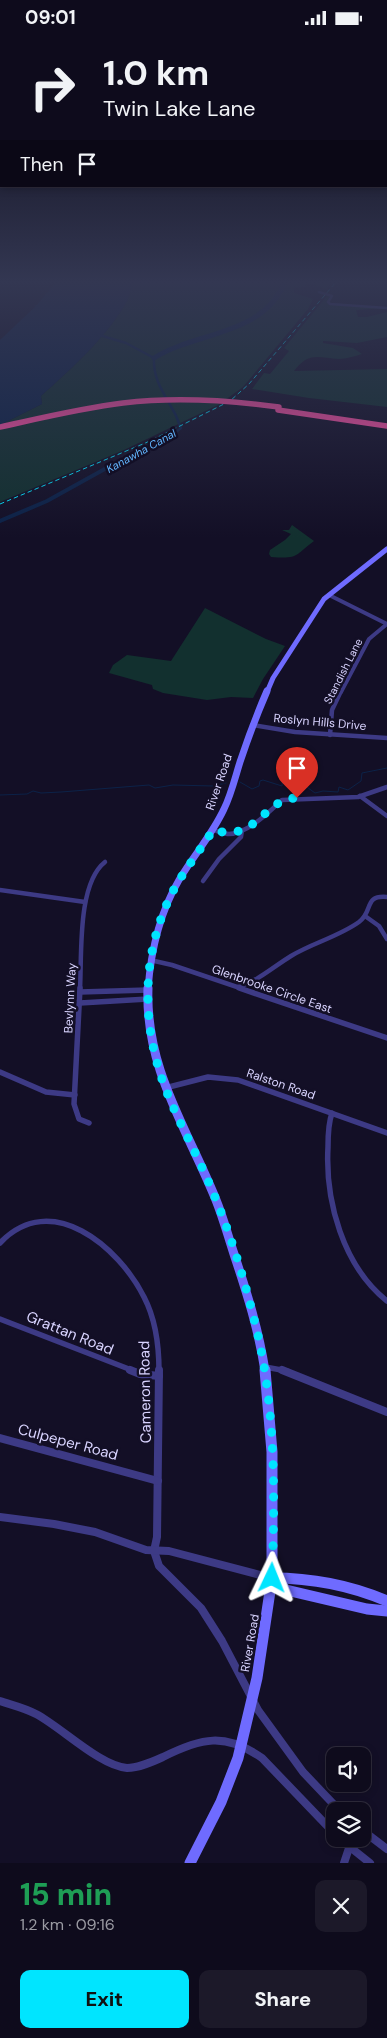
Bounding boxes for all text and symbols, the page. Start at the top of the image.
text: 09:01 [25,5,76,30]
text: 1.0 km [103,50,209,96]
icon: right [20,55,85,120]
text: Twin Lake Lane [103,94,256,123]
icon: arrive [73,150,101,178]
text: Then [20,152,63,177]
water label: Kanawha Canal [104,426,179,476]
street label: Standish Lane [320,636,366,706]
street label: Roslyn Hills Drive [273,710,367,734]
pin [276,747,318,798]
street label: River Road [202,752,236,812]
icon: arrive [283,754,311,782]
street label: Glenbrooke Circle East [210,961,334,1017]
street label: Bevlynn Way [60,962,80,1034]
street label: Ralston Road [245,1065,317,1103]
street label: Grattan Road [23,1306,117,1360]
street label: Cameron Road [134,1341,156,1443]
street label: Culpeper Road [16,1419,120,1465]
position arrow [245,1551,297,1603]
street label: River Road [237,1613,263,1673]
map controls [326,1747,371,1847]
button: sound [326,1747,371,1792]
button: layers [326,1802,371,1847]
text: 15 min [20,1875,112,1914]
button: close [315,1880,367,1932]
text: 1.2 km · 09:16 [20,1914,115,1935]
button: Exit [20,1970,189,2028]
button: Share [199,1970,367,2028]

